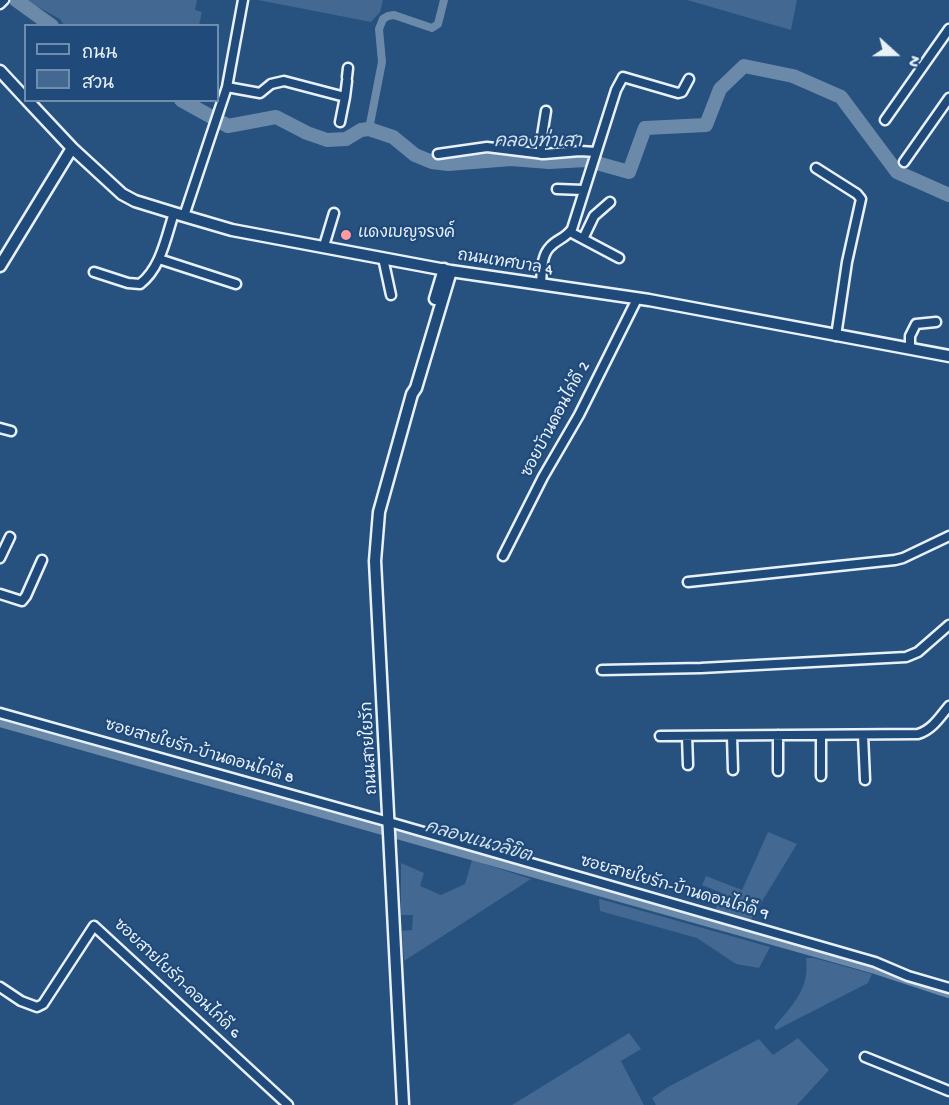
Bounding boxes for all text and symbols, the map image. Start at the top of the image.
legend [24,24,219,102]
north arrow [865,24,925,84]
text: ถนน [82,44,117,65]
text: N [902,52,923,69]
text: สวน [82,74,114,95]
water label: คลองท่าเสา [494,132,582,154]
place label: แดงเบญจรงค์ [358,225,455,245]
marker: แดงเบญจรงค์ [339,228,353,242]
street label: ถนนเทศบาล 4 [456,247,554,281]
street label: ซอยบัานดอนไก่ดี 2 [518,359,596,481]
street label: ถนนสายใยรัก [359,701,383,795]
street label: ซอยสายใยรัก-บ้านดอนไก่ดี 8 [102,717,296,789]
water label: คลองแนวลิขิต [422,818,534,868]
street label: ซอยสายใยรัก-บ้านดอนไก่ดี 9 [578,853,770,925]
street label: ซอยสายใยรัก-ดอนไก่ดี 6 [109,916,243,1044]

